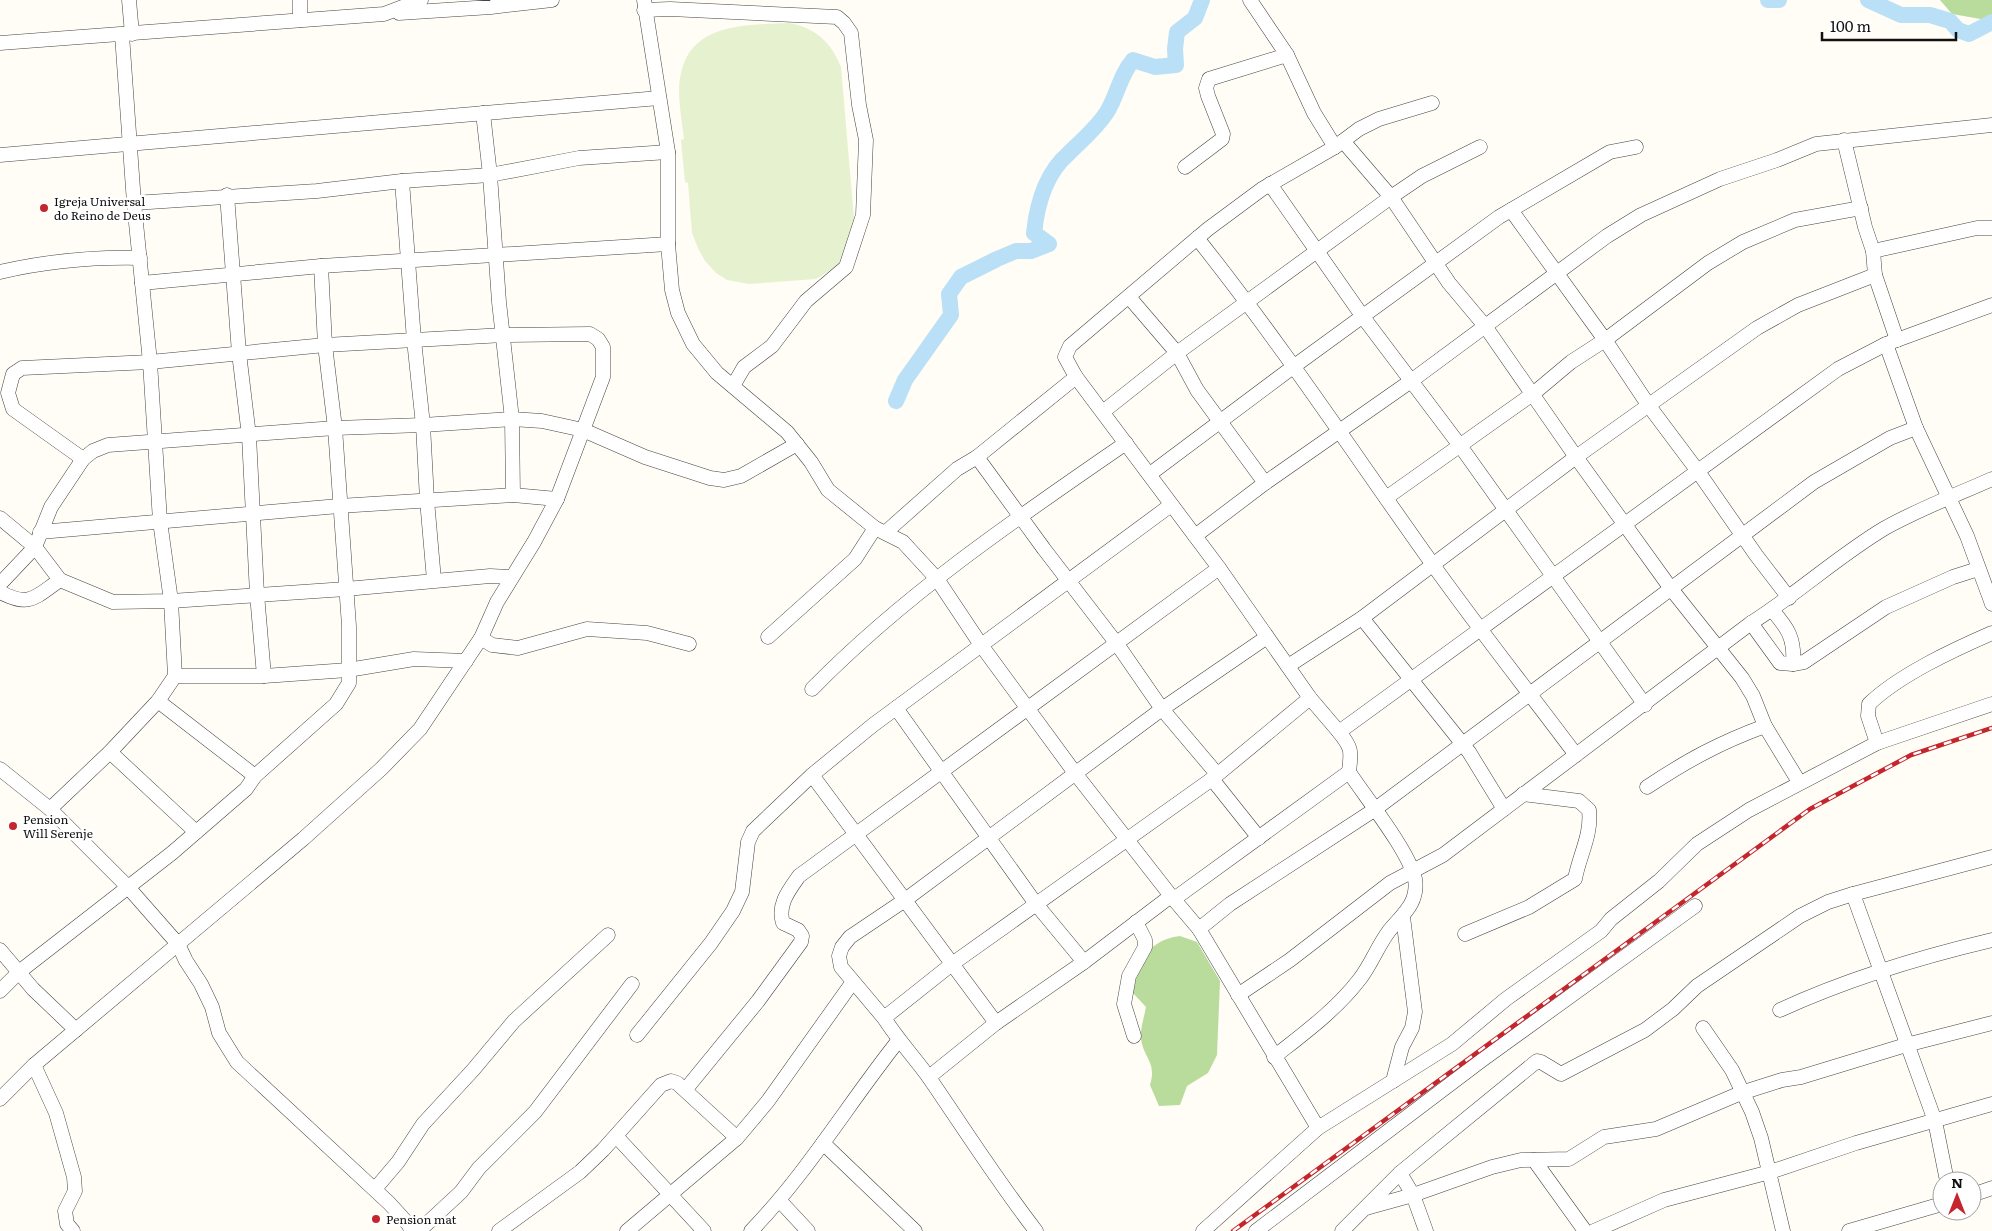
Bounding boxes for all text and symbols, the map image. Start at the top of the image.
scale bar [1822,10,1956,42]
text: 100 m [1830,14,1871,37]
place label: Igreja Universal do Reino de Deus [54,192,151,224]
marker: Igreja Universal do Reino de Deus [38,202,50,214]
place label: Pension Will Serenje [23,810,93,842]
marker: Pension Will Serenje [7,820,19,832]
north arrow [1932,1171,1982,1221]
text: N [1951,1172,1963,1192]
place label: Pension mat [386,1210,457,1228]
marker: Pension mat [370,1213,382,1225]

